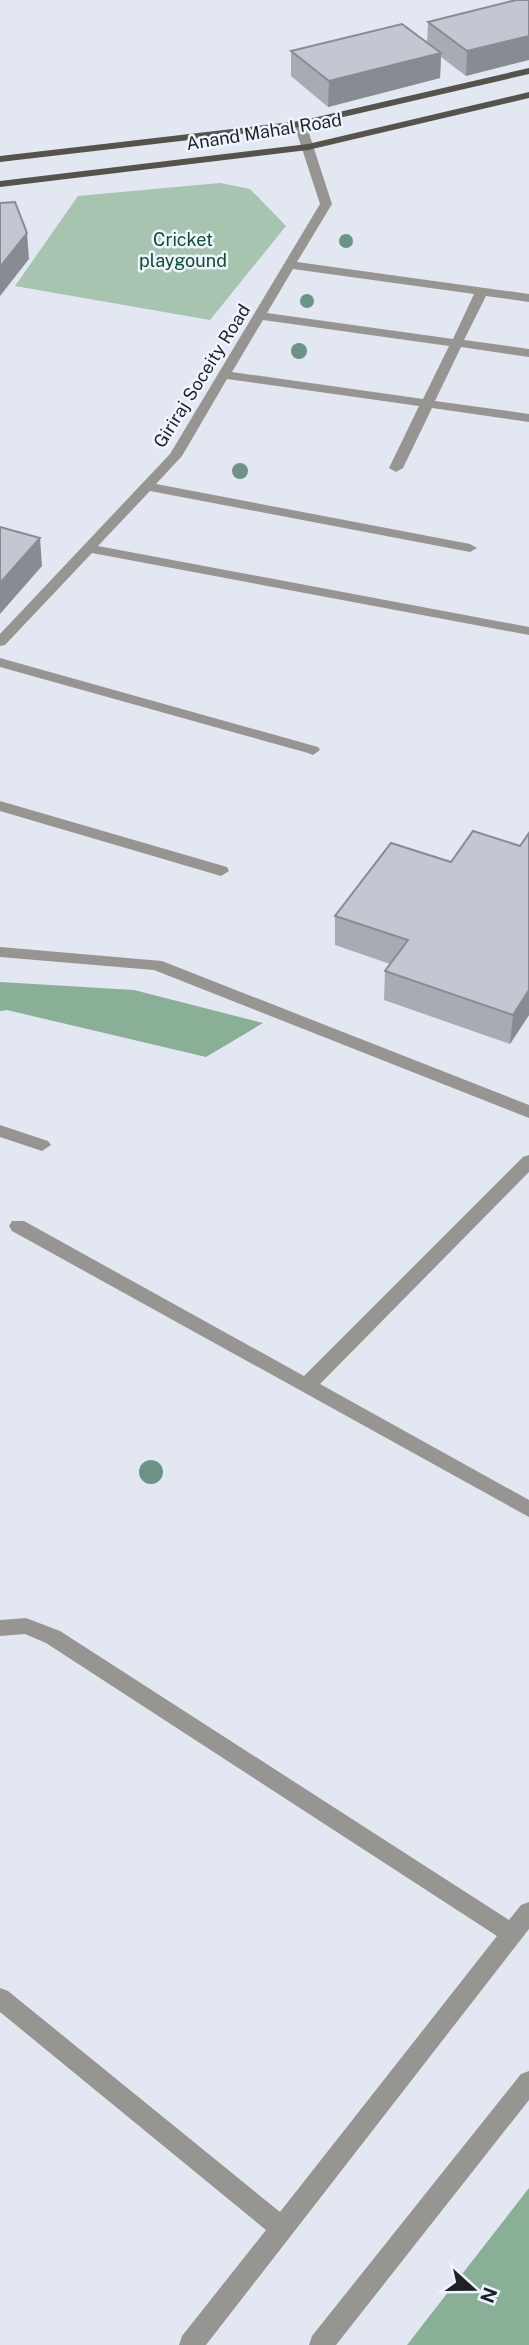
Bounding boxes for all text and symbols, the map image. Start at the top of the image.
street label: Anand Mahal Road [185,109,343,154]
park label: Cricket playgound [139,229,227,271]
street label: Giriraj Soceity Road [149,300,254,451]
north arrow [438,2254,508,2324]
text: N [476,2284,502,2306]

